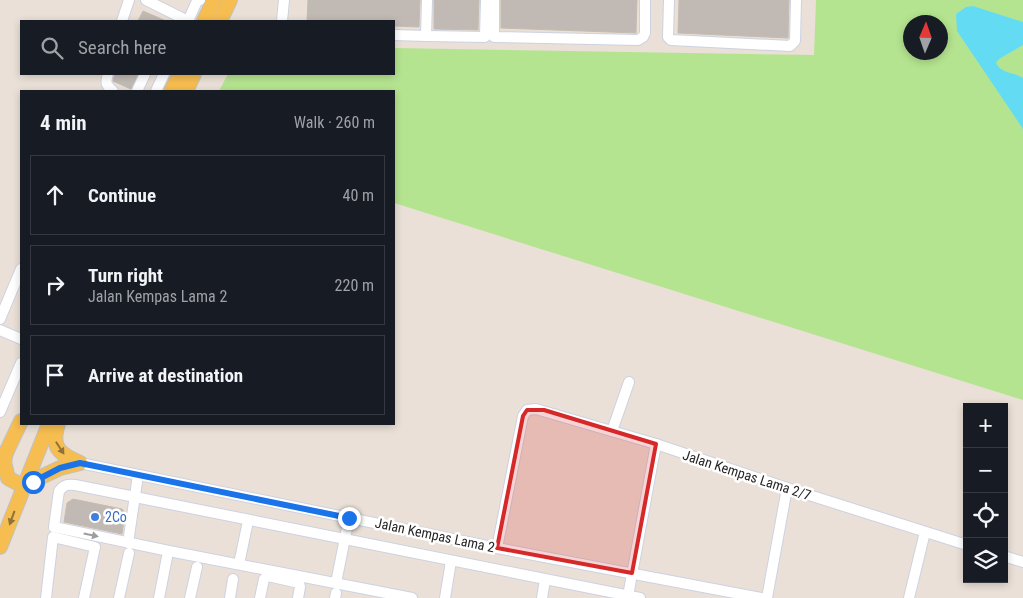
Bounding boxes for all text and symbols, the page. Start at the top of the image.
north arrow [903,15,948,60]
search box [20,20,395,75]
icon: search [38,34,66,62]
text: Search here [78,36,166,59]
text: 4 min [40,111,87,135]
text: Walk · 260 m [294,113,375,132]
icon: ahead [41,181,69,209]
text: Continue [88,184,156,207]
text: 40 m [342,186,374,205]
text: Turn right [88,264,163,287]
icon: right [41,271,69,299]
text: 220 m [335,276,374,295]
text: Jalan Kempas Lama 2 [88,287,227,306]
icon: arrive [41,361,69,389]
text: Arrive at destination [88,364,243,387]
map controls [963,403,1008,583]
button: + [963,403,1008,448]
one-way arrow [55,441,65,455]
street label: Jalan Kempas Lama 2/7 [681,447,813,503]
button: − [963,448,1008,493]
route start [22,471,45,494]
button: locate [963,493,1008,538]
route end [338,507,361,530]
place label: 2Co [105,509,127,525]
one-way arrow [8,511,16,526]
marker: 2Co [89,511,101,523]
street label: Jalan Kempas Lama 2 [374,515,496,556]
one-way arrow [84,531,99,539]
button: layers [963,538,1008,583]

